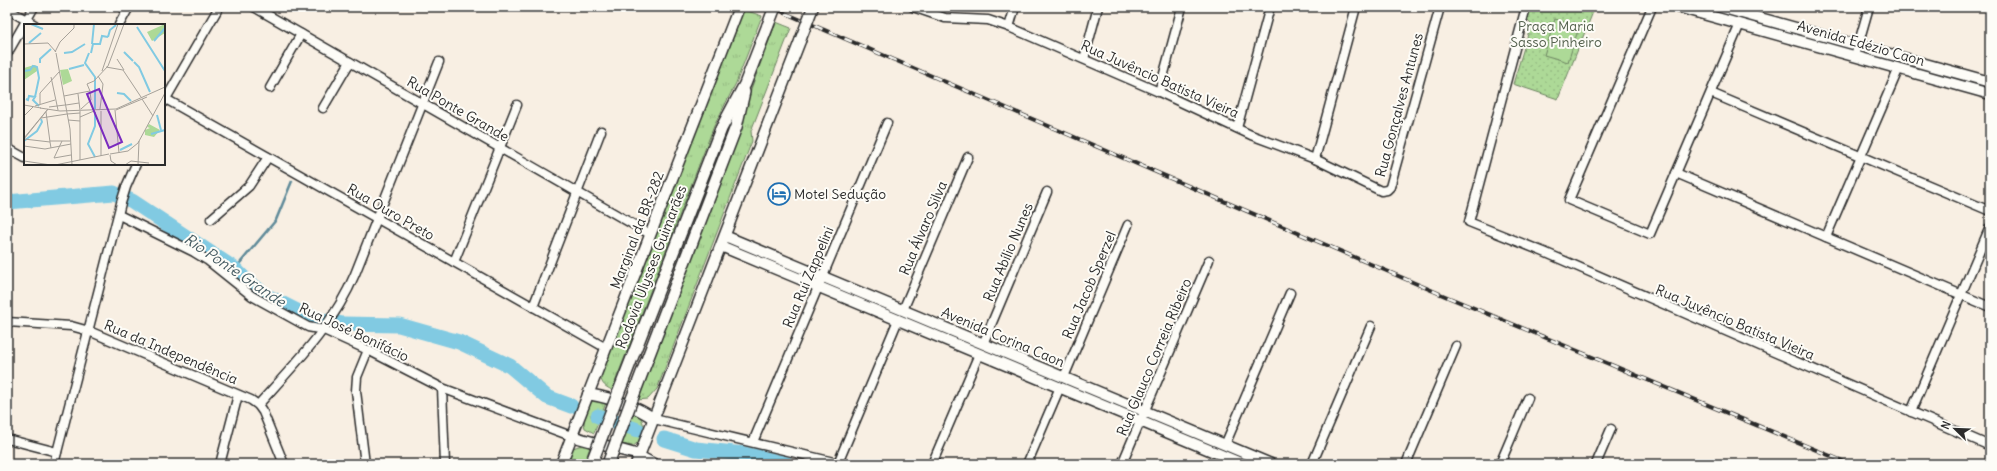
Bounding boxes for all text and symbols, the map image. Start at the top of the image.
street label: Avenida Edézio Caon [1795,16,1927,70]
park label: Praça Maria Sasso Pinheiro [1510,17,1602,51]
inset map [24,24,165,165]
street label: Rua Gonçalves Antunes [1371,31,1427,179]
street label: Rua Juvêncio Batista Vieira [1078,36,1242,122]
street label: Rua Ponte Grande [404,72,512,146]
street label: Marginal da BR-282 [606,168,668,291]
street label: Rua Álvaro Silva [895,178,951,278]
street label: Rua Ouro Preto [344,180,438,244]
hotel icon: Motel Sedução [766,181,792,207]
street label: Rodovia Ulysses Guimarães [611,183,691,351]
place label: Motel Sedução [794,185,886,203]
street label: Rua Abílio Nunes [979,200,1037,304]
street label: Rua Rui Zappelini [779,224,837,330]
street label: Rua Jacob Sperzel [1058,228,1120,342]
water label: Rio Ponte Grande [181,229,290,311]
street label: Rua Glauco Correia Ribeiro [1113,275,1195,439]
street label: Rua Juvêncio Batista Vieira [1653,280,1817,364]
street label: Rua José Bonifácio [296,299,412,365]
street label: Avenida Corina Caon [939,303,1067,371]
street label: Rua da Independência [102,316,240,388]
north arrow [1935,409,1975,449]
text: N [1938,419,1954,431]

